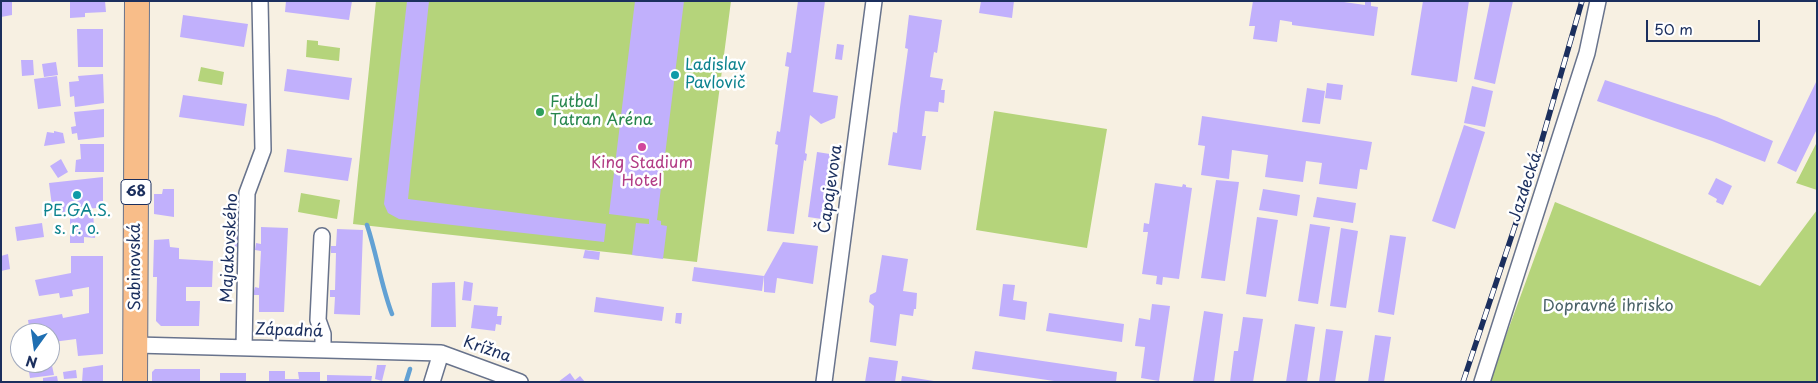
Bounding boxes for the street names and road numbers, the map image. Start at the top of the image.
street label: Čapajevova [815,143,847,235]
street label: Jazdecká [1506,150,1546,224]
road number: 68 [121,180,151,204]
street label: Majakovského [218,193,242,303]
street label: Sabinovská [126,223,146,311]
street label: Západná [255,320,323,342]
street label: Krížna [461,333,513,367]

